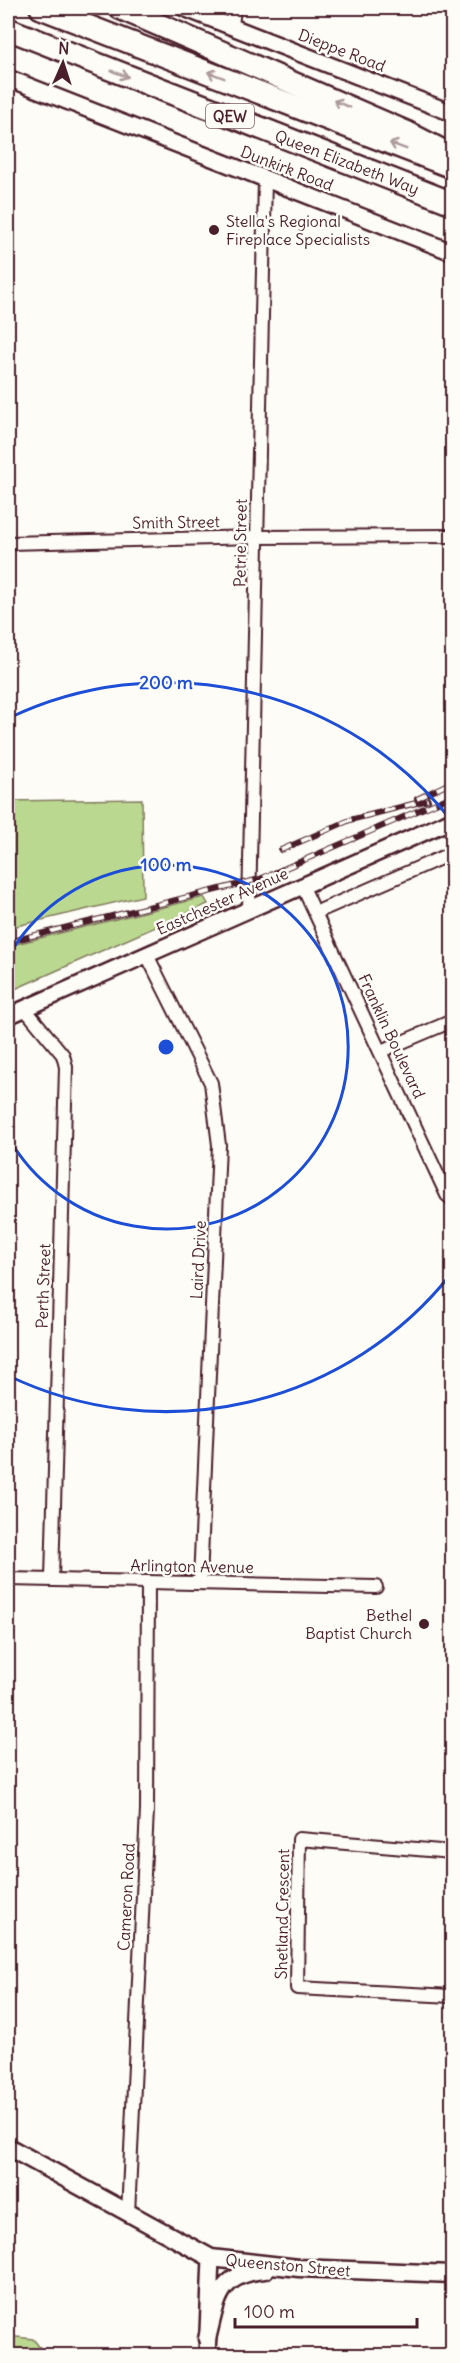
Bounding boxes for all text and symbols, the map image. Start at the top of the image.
street label: Dieppe Road [296,24,388,76]
north arrow [33,33,93,93]
text: N [58,38,70,58]
one-way arrow [111,69,129,80]
one-way arrow [207,69,226,80]
one-way arrow [334,98,352,109]
road number: QEW [206,104,254,128]
street label: Queen Elizabeth Way [272,125,422,199]
one-way arrow [389,140,408,151]
street label: Dunkirk Road [238,141,336,195]
place label: Stella's Regional Fireplace Specialists [226,211,370,249]
marker: Stella's Regional Fireplace Specialists [207,223,221,237]
street label: Petrie Street [229,498,251,587]
street label: Smith Street [132,511,221,533]
text: 200 m [139,671,193,694]
text: 100 m [141,853,192,876]
street label: Eastchester Avenue [153,863,291,939]
street label: Franklin Boulevard [354,971,430,1101]
centre of rings [156,1037,176,1057]
street label: Laird Drive [186,1220,210,1300]
street label: Perth Street [32,1242,55,1329]
street label: Arlington Avenue [130,1555,254,1577]
place label: Bethel Baptist Church [305,1605,412,1643]
marker: Bethel Baptist Church [417,1617,431,1631]
street label: Cameron Road [113,1842,139,1952]
street label: Shetland Crescent [271,1848,293,1980]
street label: Queenston Street [225,2250,352,2280]
scale bar [235,2291,416,2329]
text: 100 m [244,2300,295,2323]

